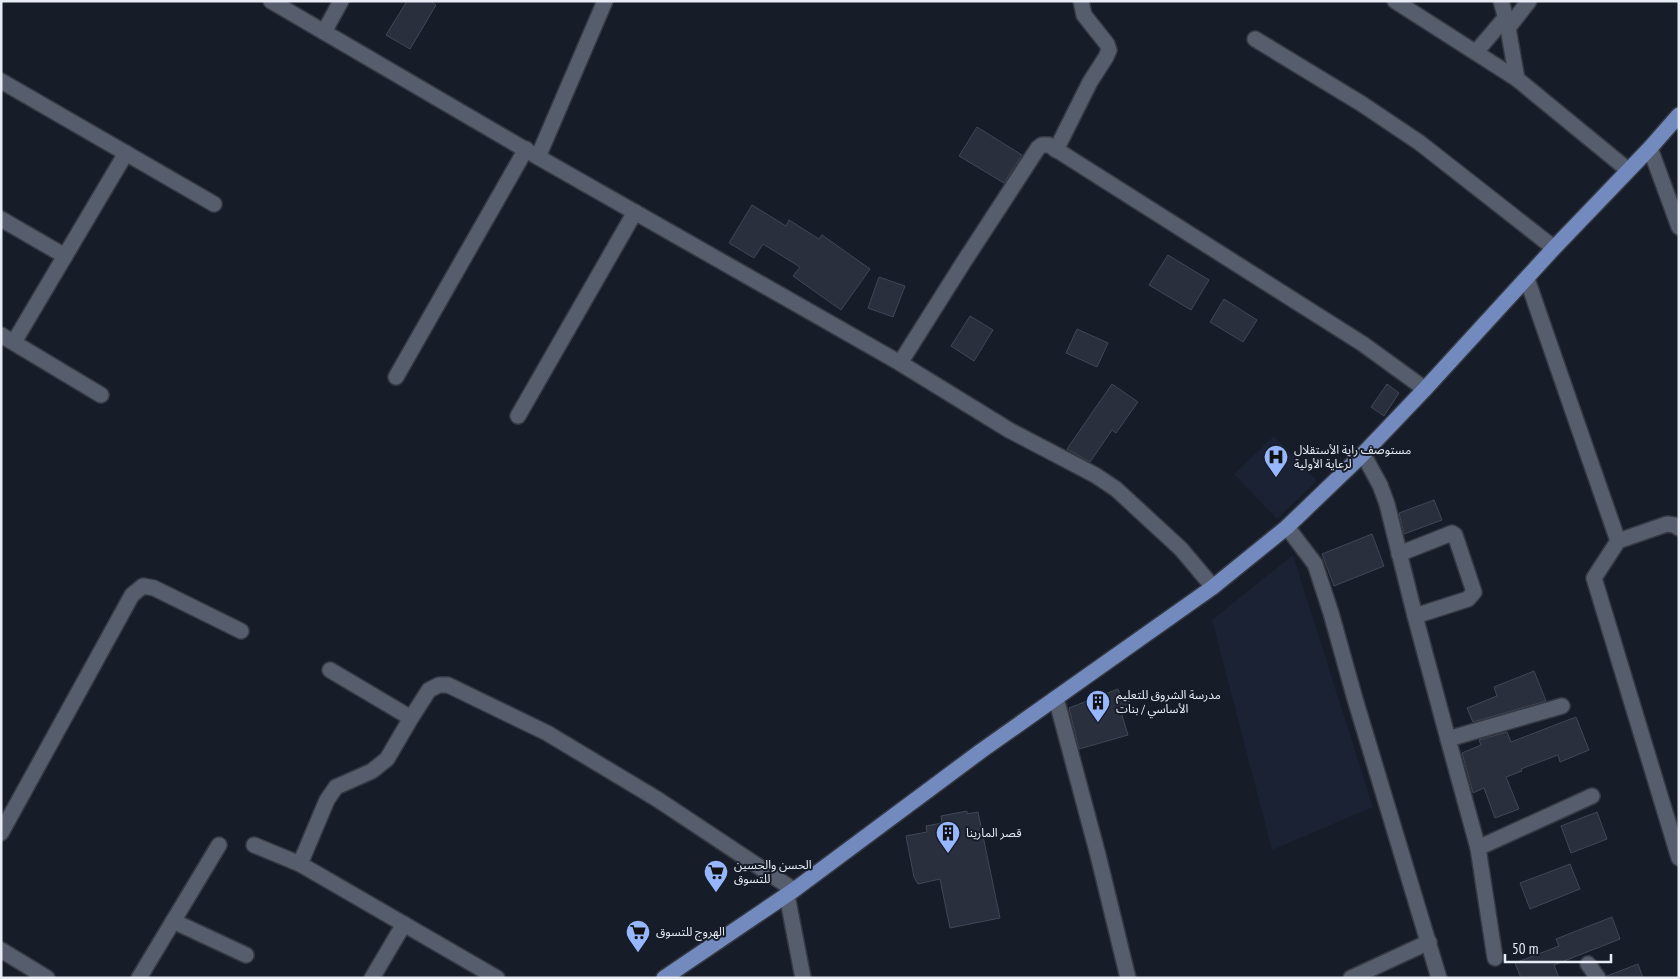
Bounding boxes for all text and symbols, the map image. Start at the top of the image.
place label: مستوصف راية الأستقلال لرعاية الأولية [1294,442,1411,471]
hospital icon: مستوصف راية الأستقلال لرعاية الأولية [1263,444,1289,478]
place label: مدرسة الشروق للتعليم الأساسي / بنات [1116,687,1221,719]
building icon: مدرسة الشروق للتعليم الأساسي / بنات [1085,689,1111,723]
building icon: قصر المارينا [935,820,961,854]
place label: قصر المارينا [966,825,1022,840]
place label: الحسن والحسين للتسوق [734,857,812,886]
supermarket icon: الحسن والحسين للتسوق [703,859,729,893]
supermarket icon: الهروج للتسوق [625,919,651,953]
place label: الهروج للتسوق [656,924,725,941]
scale bar [1505,932,1611,964]
text: 50 m [1512,939,1538,958]

